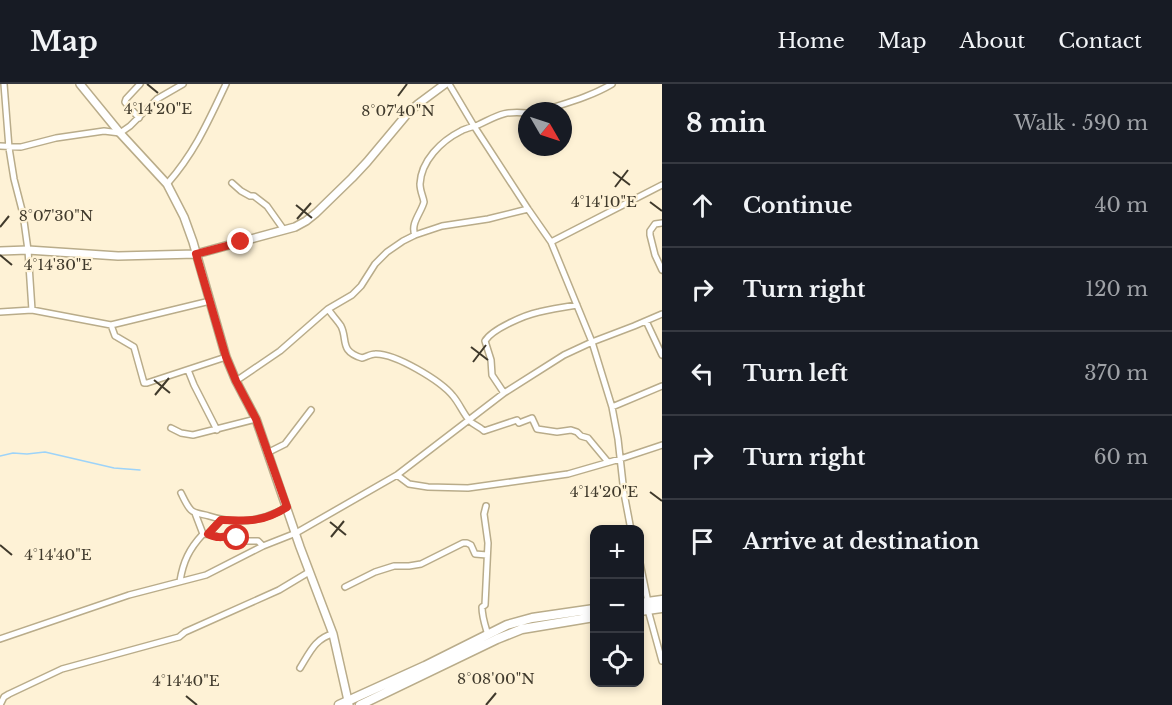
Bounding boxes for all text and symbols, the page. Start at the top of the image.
text: Map [30,24,98,59]
text: Home [778,28,845,54]
text: Map [878,28,926,54]
text: About [959,28,1025,54]
text: Contact [1058,28,1142,54]
text: 4°14'20"E [124,99,192,118]
text: 8°07'40"N [361,101,435,120]
north arrow [518,102,572,156]
text: 8 min [686,107,766,139]
text: Walk · 590 m [1014,111,1148,135]
icon: ahead [686,189,719,222]
text: 4°14'10"E [571,192,637,211]
text: Continue [743,192,852,219]
text: 40 m [1095,193,1148,217]
text: 8°07'30"N [19,206,93,225]
route end [227,228,253,254]
text: 4°14'30"E [24,255,92,274]
icon: right [686,273,719,306]
text: Turn right [743,276,865,303]
text: 120 m [1085,277,1148,301]
icon: left [686,357,719,390]
text: Turn left [743,360,848,387]
text: 370 m [1084,361,1148,385]
icon: right [686,441,719,474]
text: Turn right [743,444,865,471]
text: 60 m [1094,445,1148,469]
text: 4°14'20"E [570,482,638,501]
route start [223,524,249,550]
map controls [590,525,644,687]
button: + [590,525,644,579]
icon: arrive [686,525,719,558]
text: Arrive at destination [743,528,980,555]
text: 4°14'40"E [24,545,92,564]
button: − [590,579,644,633]
button: locate [590,633,644,687]
text: 8°08'00"N [457,669,535,688]
text: 4°14'40"E [152,671,220,690]

